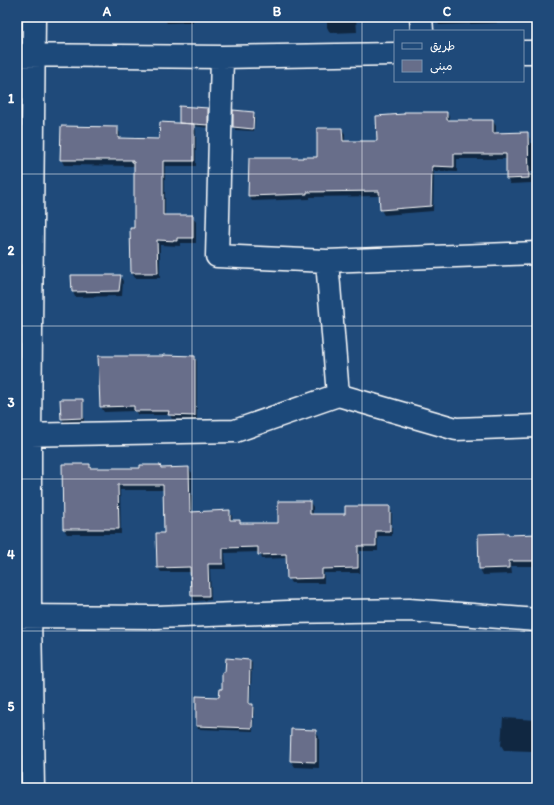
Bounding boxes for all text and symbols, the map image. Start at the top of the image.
text: A [102,4,112,19]
text: B [273,4,282,19]
text: C [443,4,452,19]
legend [394,30,524,82]
text: طريق [430,39,455,53]
text: مبنى [430,59,453,74]
text: 1 [8,91,14,106]
text: 2 [8,243,15,258]
text: 3 [7,395,15,410]
text: 4 [7,547,15,562]
text: 5 [8,699,15,714]

